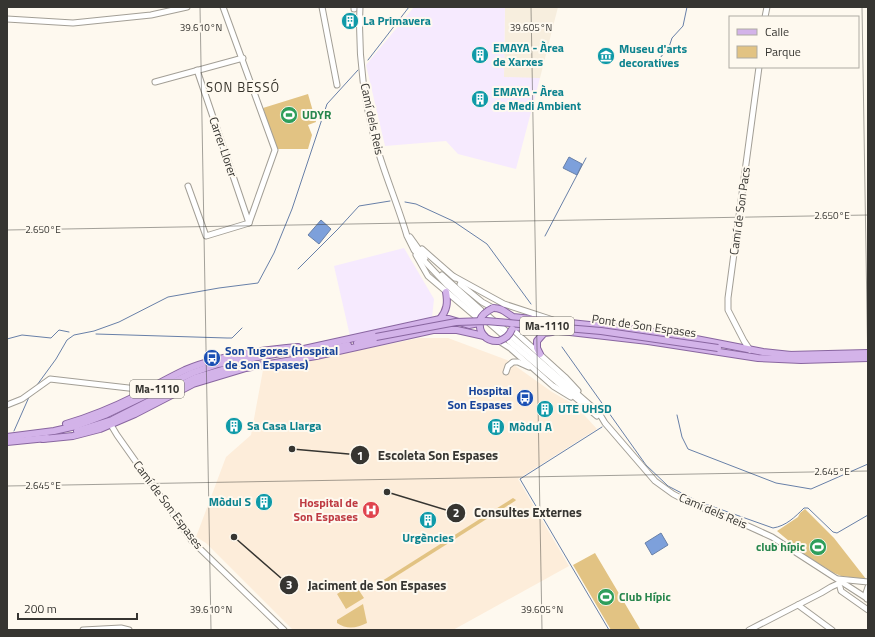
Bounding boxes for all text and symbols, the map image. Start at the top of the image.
building icon: La Primavera [340,11,360,31]
place label: La Primavera [363,11,431,30]
legend [729,16,859,68]
text: 39.610°N [180,20,222,35]
text: 39.605°N [510,20,552,35]
text: Calle [765,22,789,41]
place label: EMAYA - Àrea de Xarxes [493,38,564,71]
place label: Museu d'arts decoratives [619,39,687,72]
text: Parque [765,42,801,61]
building icon: EMAYA - Àrea de Xarxes [470,45,490,65]
museum icon: Museu d'arts decoratives [596,46,616,66]
district label: SON BESSÓ [206,77,280,97]
street label: Camí dels Reis [356,81,389,157]
place label: EMAYA - Àrea de Medi Ambient [493,82,582,115]
building icon: EMAYA - Àrea de Medi Ambient [470,89,490,109]
sports icon: UDYR [279,105,299,125]
place label: UDYR [302,105,331,124]
street label: Carrer Llorer [204,114,243,180]
street label: Camí de Son Pacs [724,165,755,256]
text: 2.650°E [814,208,850,223]
text: 2.650°E [25,222,61,237]
street label: Pont de Son Espases [591,309,698,342]
road number: Ma-1110 [520,317,574,335]
place label: Son Tugores (Hospital de Son Espases) [225,341,338,374]
bus stop icon: Son Tugores (Hospital de Son Espases) [202,348,222,368]
road number: Ma-1110 [130,380,184,398]
place label: Hospital Son Espases [447,381,512,414]
bus stop icon: Hospital Son Espases [515,388,535,408]
building icon: UTE UHSD [535,399,555,419]
place label: UTE UHSD [558,399,612,418]
building icon: Sa Casa Llarga [224,416,244,436]
place label: Sa Casa Llarga [247,416,321,435]
building icon: Mòdul A [486,417,506,437]
place label: Mòdul A [509,417,553,436]
callout: Escoleta Son Espases [350,443,507,468]
text: Escoleta Son Espases [378,445,498,465]
text: 1 [357,446,363,465]
street label: Camí de Son Espases [129,456,208,553]
text: 2.645°E [814,464,850,479]
text: 2.645°E [25,478,61,493]
street label: Camí dels Reis [676,488,751,534]
place label: Mòdul S [209,492,251,511]
building icon: Mòdul S [254,492,274,512]
place label: Hospital de Son Espases [293,493,358,526]
hospital icon: Hospital de Son Espases [361,500,381,520]
callout: Consultes Externes [446,500,590,525]
text: Consultes Externes [474,502,582,522]
text: 2 [453,503,459,522]
building icon: Urgències [418,510,438,530]
place label: Urgències [402,528,454,547]
place label: club hípic [756,537,805,556]
sports icon: club hípic [808,537,828,557]
callout: Jaciment de Son Espases [279,573,454,598]
text: 3 [286,575,292,594]
text: Jaciment de Son Espases [308,575,446,595]
sports icon: Club Hípic [596,587,616,607]
place label: Club Hípic [619,587,671,606]
scale bar [18,595,137,621]
text: 200 m [24,599,57,618]
text: 39.610°N [190,602,232,617]
text: 39.605°N [521,602,563,617]

